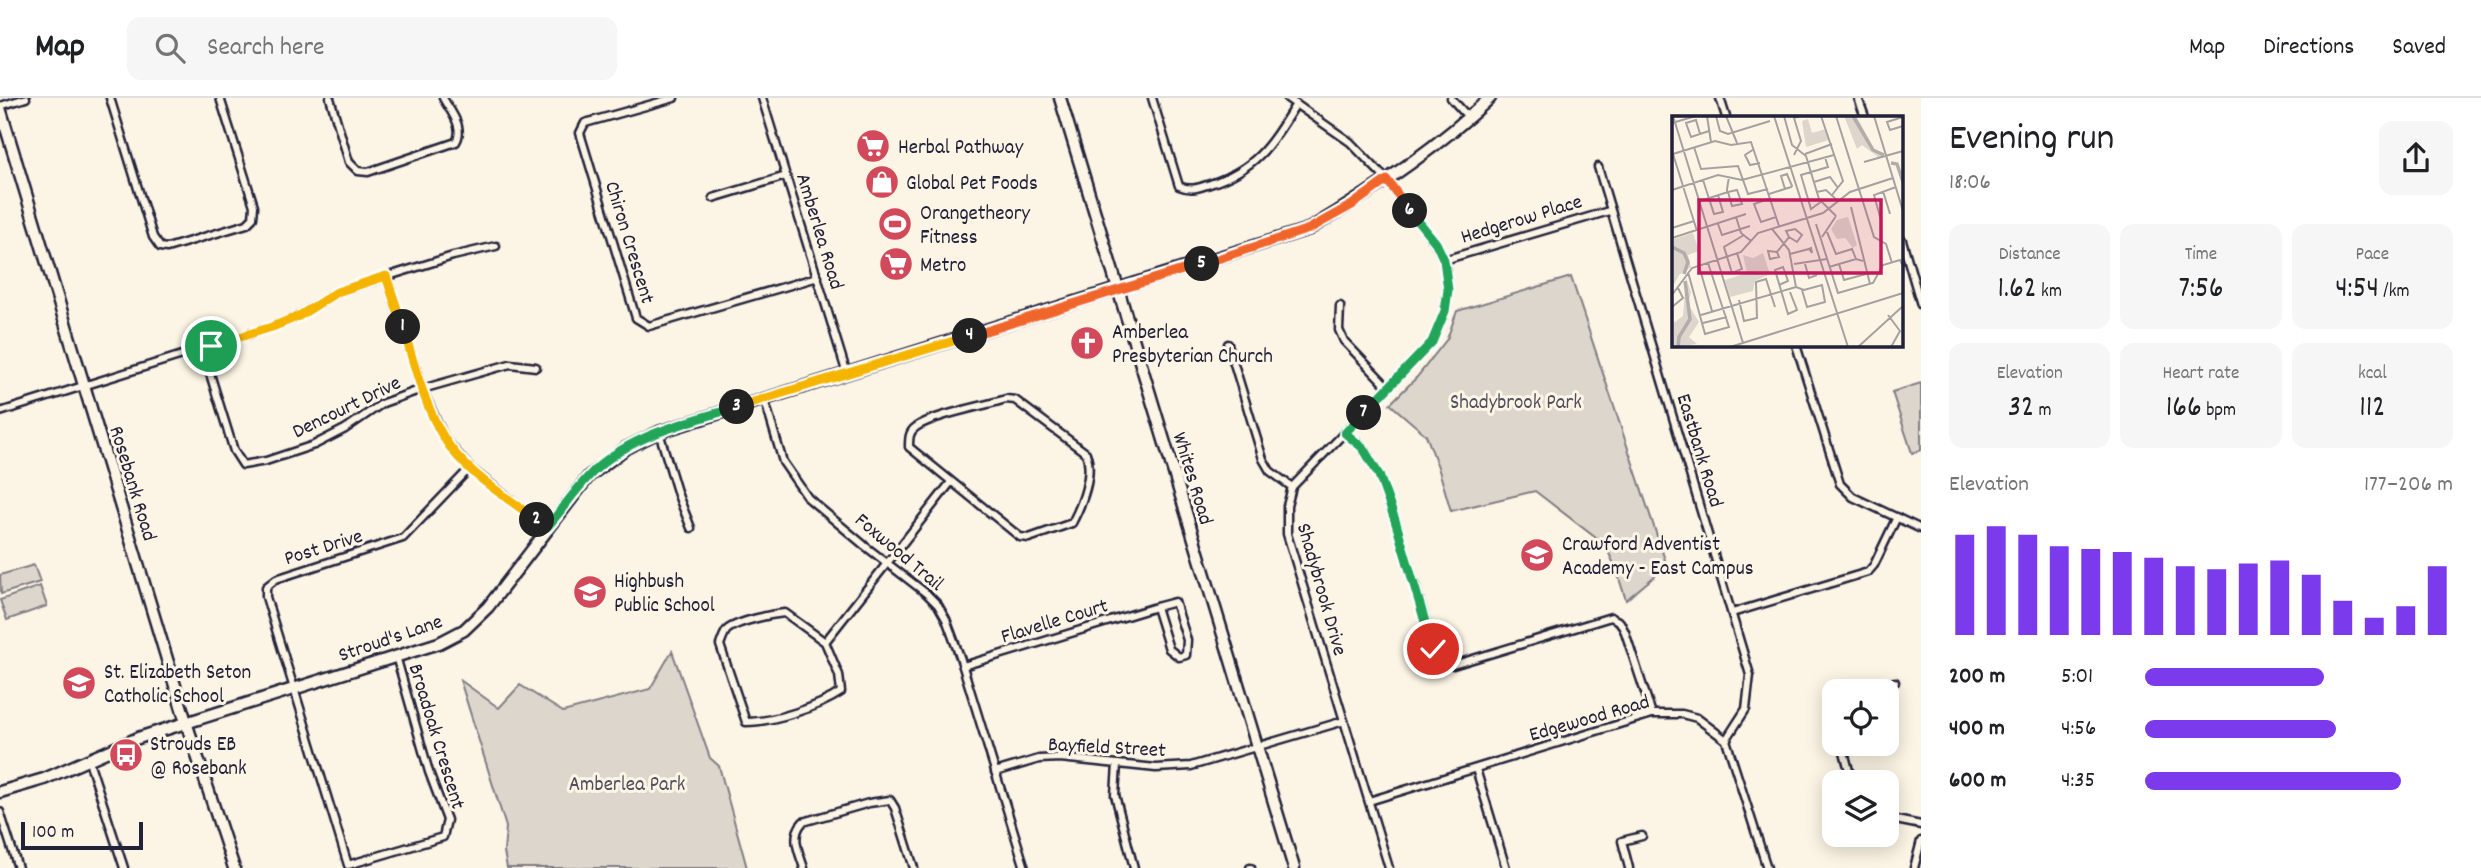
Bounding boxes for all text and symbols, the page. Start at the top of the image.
search box [127,17,617,80]
text: Map [35,25,85,72]
icon: search [151,29,189,67]
text: Search here [207,30,325,67]
text: Map [2189,31,2225,65]
text: Directions [2263,31,2354,65]
text: Saved [2392,31,2446,65]
text: Evening run [1949,113,2114,168]
inset map [1672,116,1904,346]
button: share [2379,121,2453,195]
supermarket icon: Herbal Pathway [854,127,892,165]
place label: Herbal Pathway [898,134,1024,164]
shop icon: Global Pet Foods [863,163,901,201]
text: 18:06 [1949,167,1991,200]
street label: Amberlea Road [786,170,850,294]
place label: Global Pet Foods [906,170,1038,200]
street label: Chiron Crescent [595,178,661,308]
street label: Hedgerow Place [1457,188,1586,254]
pin: 6 [1392,194,1428,228]
text: 6 [1405,197,1414,224]
place label: Orangetheory Fitness [920,200,1031,254]
sports icon: Orangetheory Fitness [876,205,914,243]
text: Distance [1999,242,2061,269]
text: Time [2185,242,2217,269]
text: Pace [2356,242,2389,269]
supermarket icon: Metro [877,245,915,283]
pin: 5 [1184,246,1220,282]
text: 5 [1197,250,1206,277]
place label: Metro [920,252,966,282]
text: 1.62 [1997,269,2037,312]
text: 7:56 [2178,269,2224,312]
text: 4:54 [2335,269,2379,312]
text: km [2037,279,2062,306]
text: /km [2379,279,2410,306]
pin: 1 [386,310,420,344]
text: 1 [400,313,405,340]
pin [181,316,241,376]
pin: 4 [953,318,988,354]
place label: Amberlea Presbyterian Church [1112,319,1273,373]
text: 4 [966,322,973,349]
church icon: Amberlea Presbyterian Church [1068,324,1106,362]
icon: arrive [192,327,230,365]
text: Elevation [1997,361,2063,388]
text: Heart rate [2163,361,2239,388]
text: kcal [2358,361,2387,388]
street label: Dencourt Drive [288,369,407,448]
text: 32 [2008,388,2034,431]
text: 166 [2166,388,2202,431]
text: 112 [2359,388,2385,431]
park label: Shadybrook Park [1450,389,1582,419]
pin: 3 [720,390,754,424]
street label: Eastbank Road [1667,390,1730,511]
text: 3 [732,393,741,420]
pin: 7 [1346,396,1382,430]
text: m [2034,398,2052,425]
text: bpm [2202,398,2236,425]
text: 7 [1360,399,1367,426]
street label: Rosebank Road [99,423,163,545]
street label: Whites Road [1163,429,1219,529]
text: Elevation [1949,469,2029,502]
text: 177–206 m [2364,469,2453,502]
pin: 2 [520,502,554,538]
text: 2 [532,506,541,533]
street label: Foxwood Trail [847,507,949,600]
street label: Shadybrook Drive [1287,520,1353,660]
street label: Post Drive [281,523,367,575]
place label: Crawford Adventist Academy - East Campus [1562,531,1754,585]
school or university icon: Crawford Adventist Academy - East Campus [1518,536,1556,574]
place label: Highbush Public School [614,568,715,622]
school or university icon: Highbush Public School [571,573,609,611]
street label: Flavelle Court [998,592,1112,653]
street label: Stroud's Lane [335,608,447,672]
pin [1403,619,1463,679]
icon: check [1414,630,1452,668]
place label: St. Elizabeth Seton Catholic School [104,659,251,713]
street label: Broadoak Crescent [399,660,472,814]
text: 200 m [1949,661,2005,694]
text: 5:01 [2061,661,2093,694]
school or university icon: St. Elizabeth Seton Catholic School [60,664,98,702]
map controls [1822,679,1899,847]
button: locate [1822,679,1899,756]
street label: Edgewood Road [1526,688,1654,751]
text: 400 m [1949,713,2005,746]
text: 4:56 [2061,713,2096,746]
place label: Strouds EB @ Rosebank [150,731,247,785]
street label: Bayfield Street [1047,731,1167,767]
bus stop icon: Strouds EB @ Rosebank [107,736,145,774]
text: 600 m [1949,765,2006,798]
text: 4:35 [2061,765,2095,798]
button: layers [1822,770,1899,847]
park label: Amberlea Park [569,771,685,801]
scale bar [21,819,144,851]
text: 100 m [32,820,74,847]

